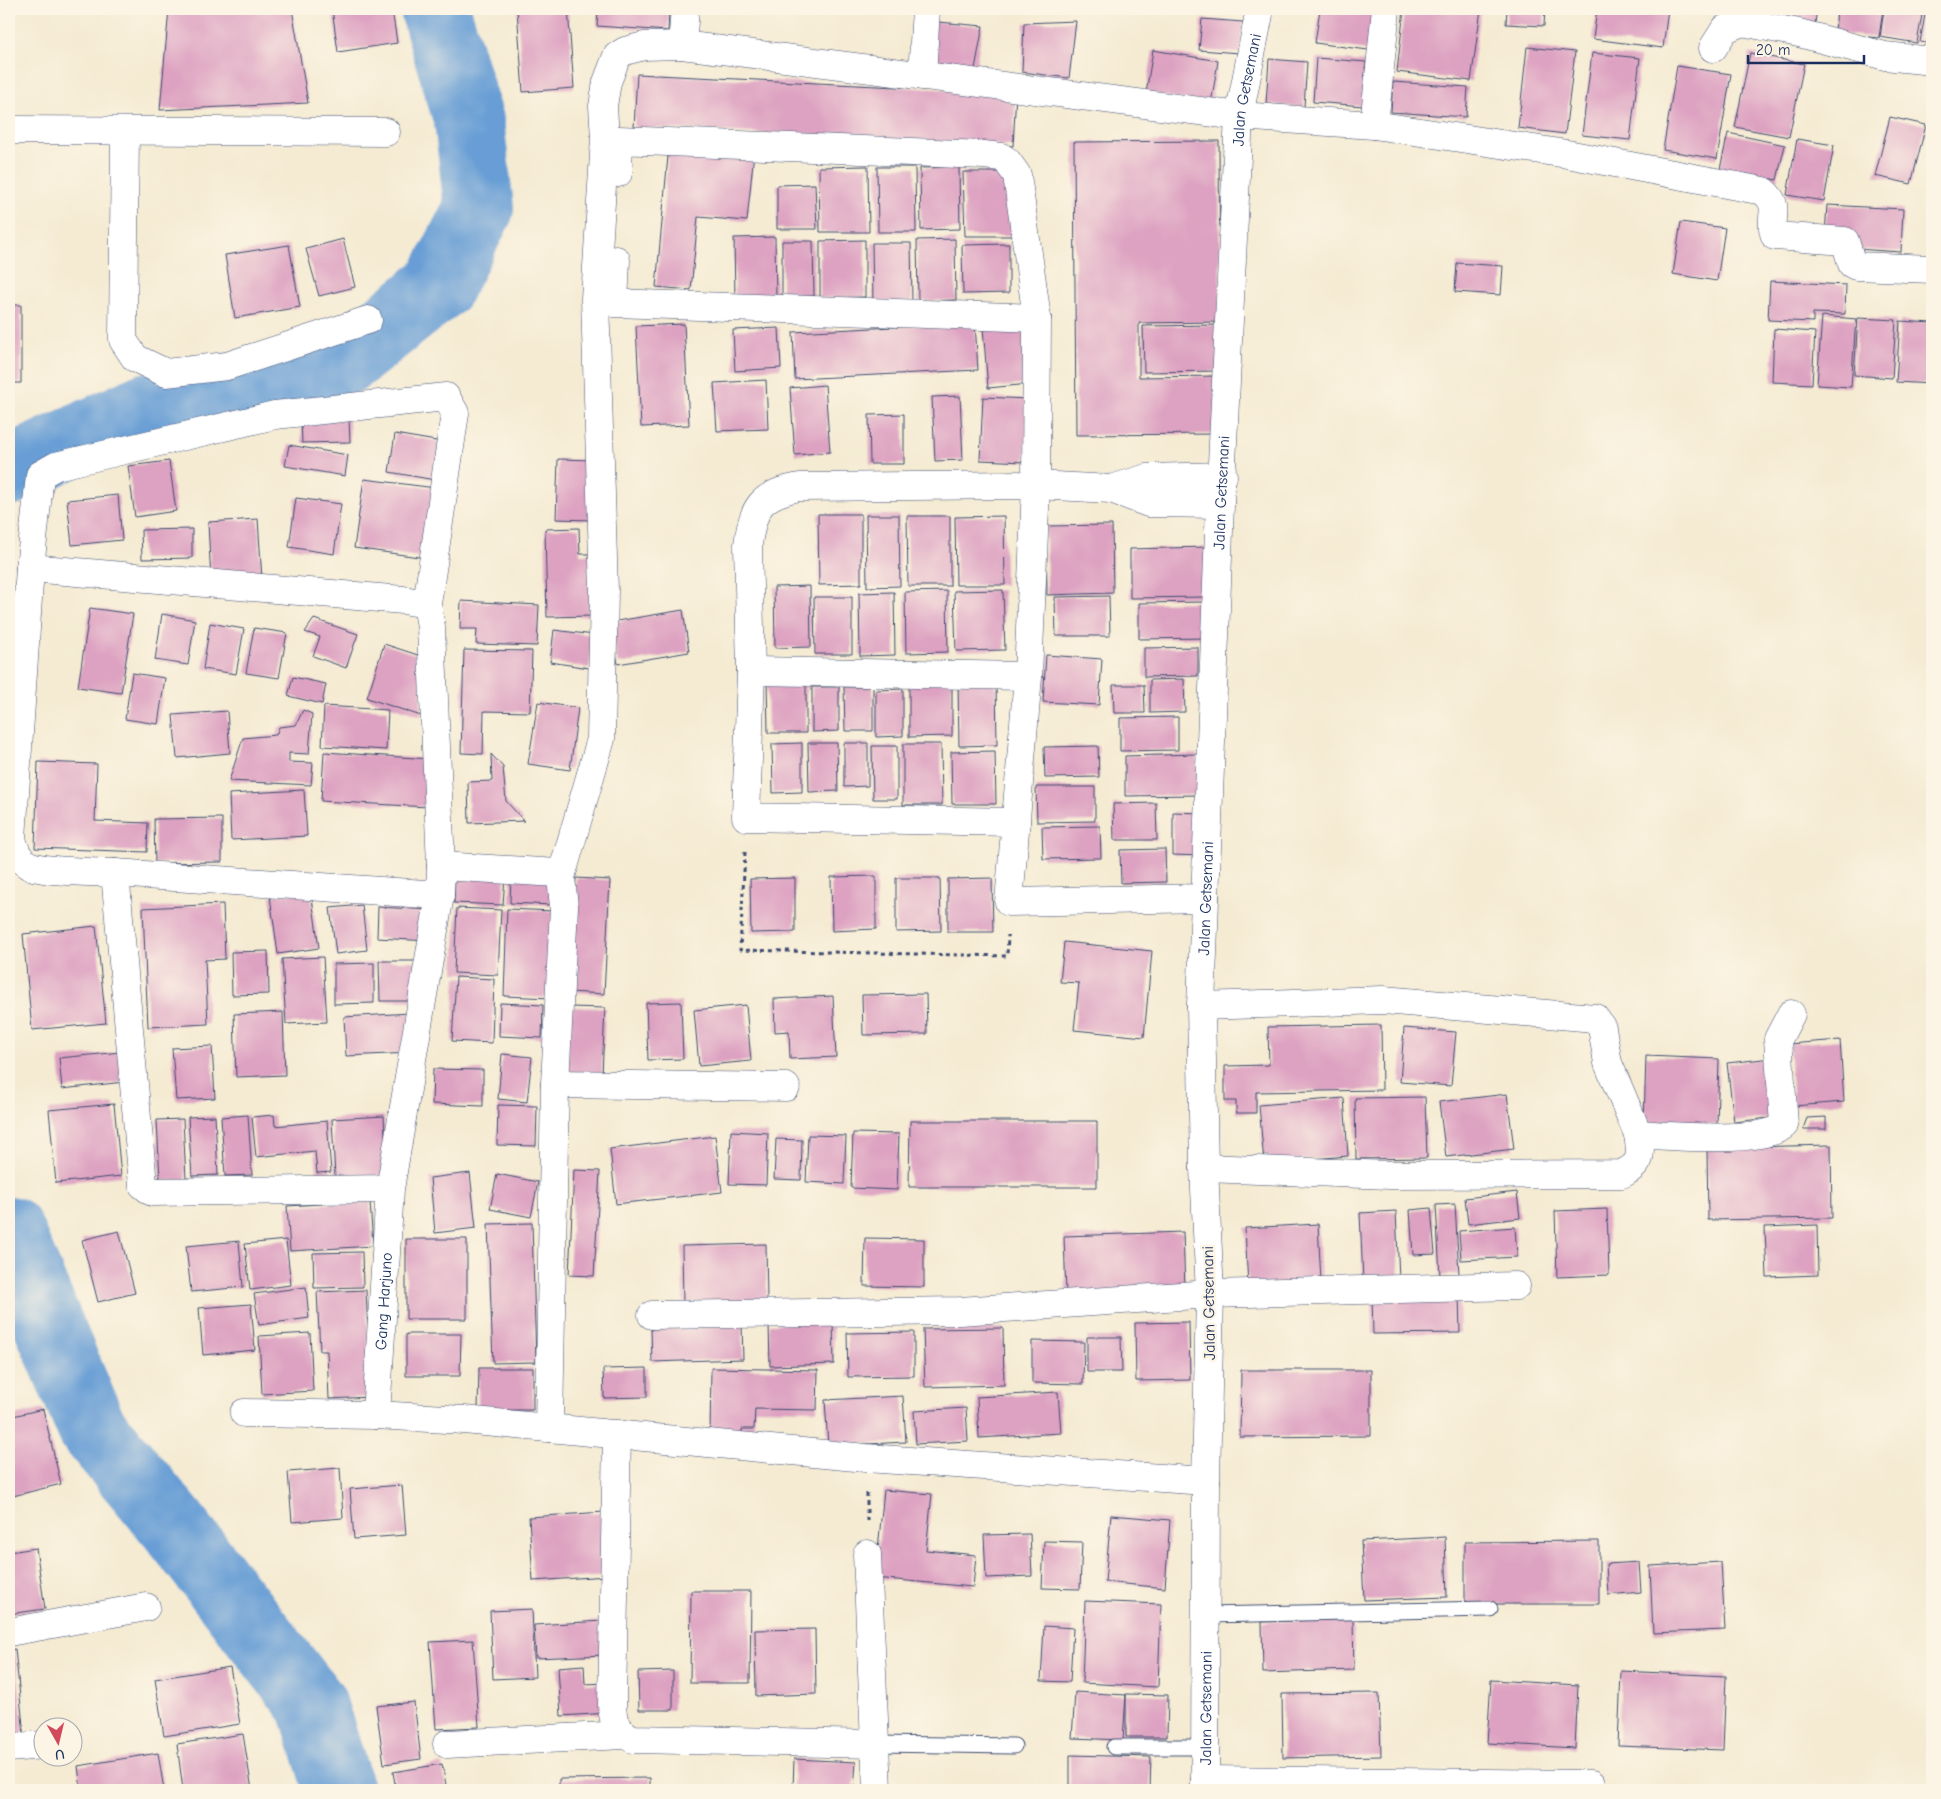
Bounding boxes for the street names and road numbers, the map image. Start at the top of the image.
street label: Jalan Getsemani [1230,32,1265,147]
street label: Jalan Getsemani [1210,435,1233,550]
street label: Jalan Getsemani [1195,841,1217,956]
street label: Jalan Getsemani [1199,1246,1219,1360]
street label: Gang Harjuno [372,1252,396,1351]
street label: Jalan Getsemani [1197,1651,1215,1765]

